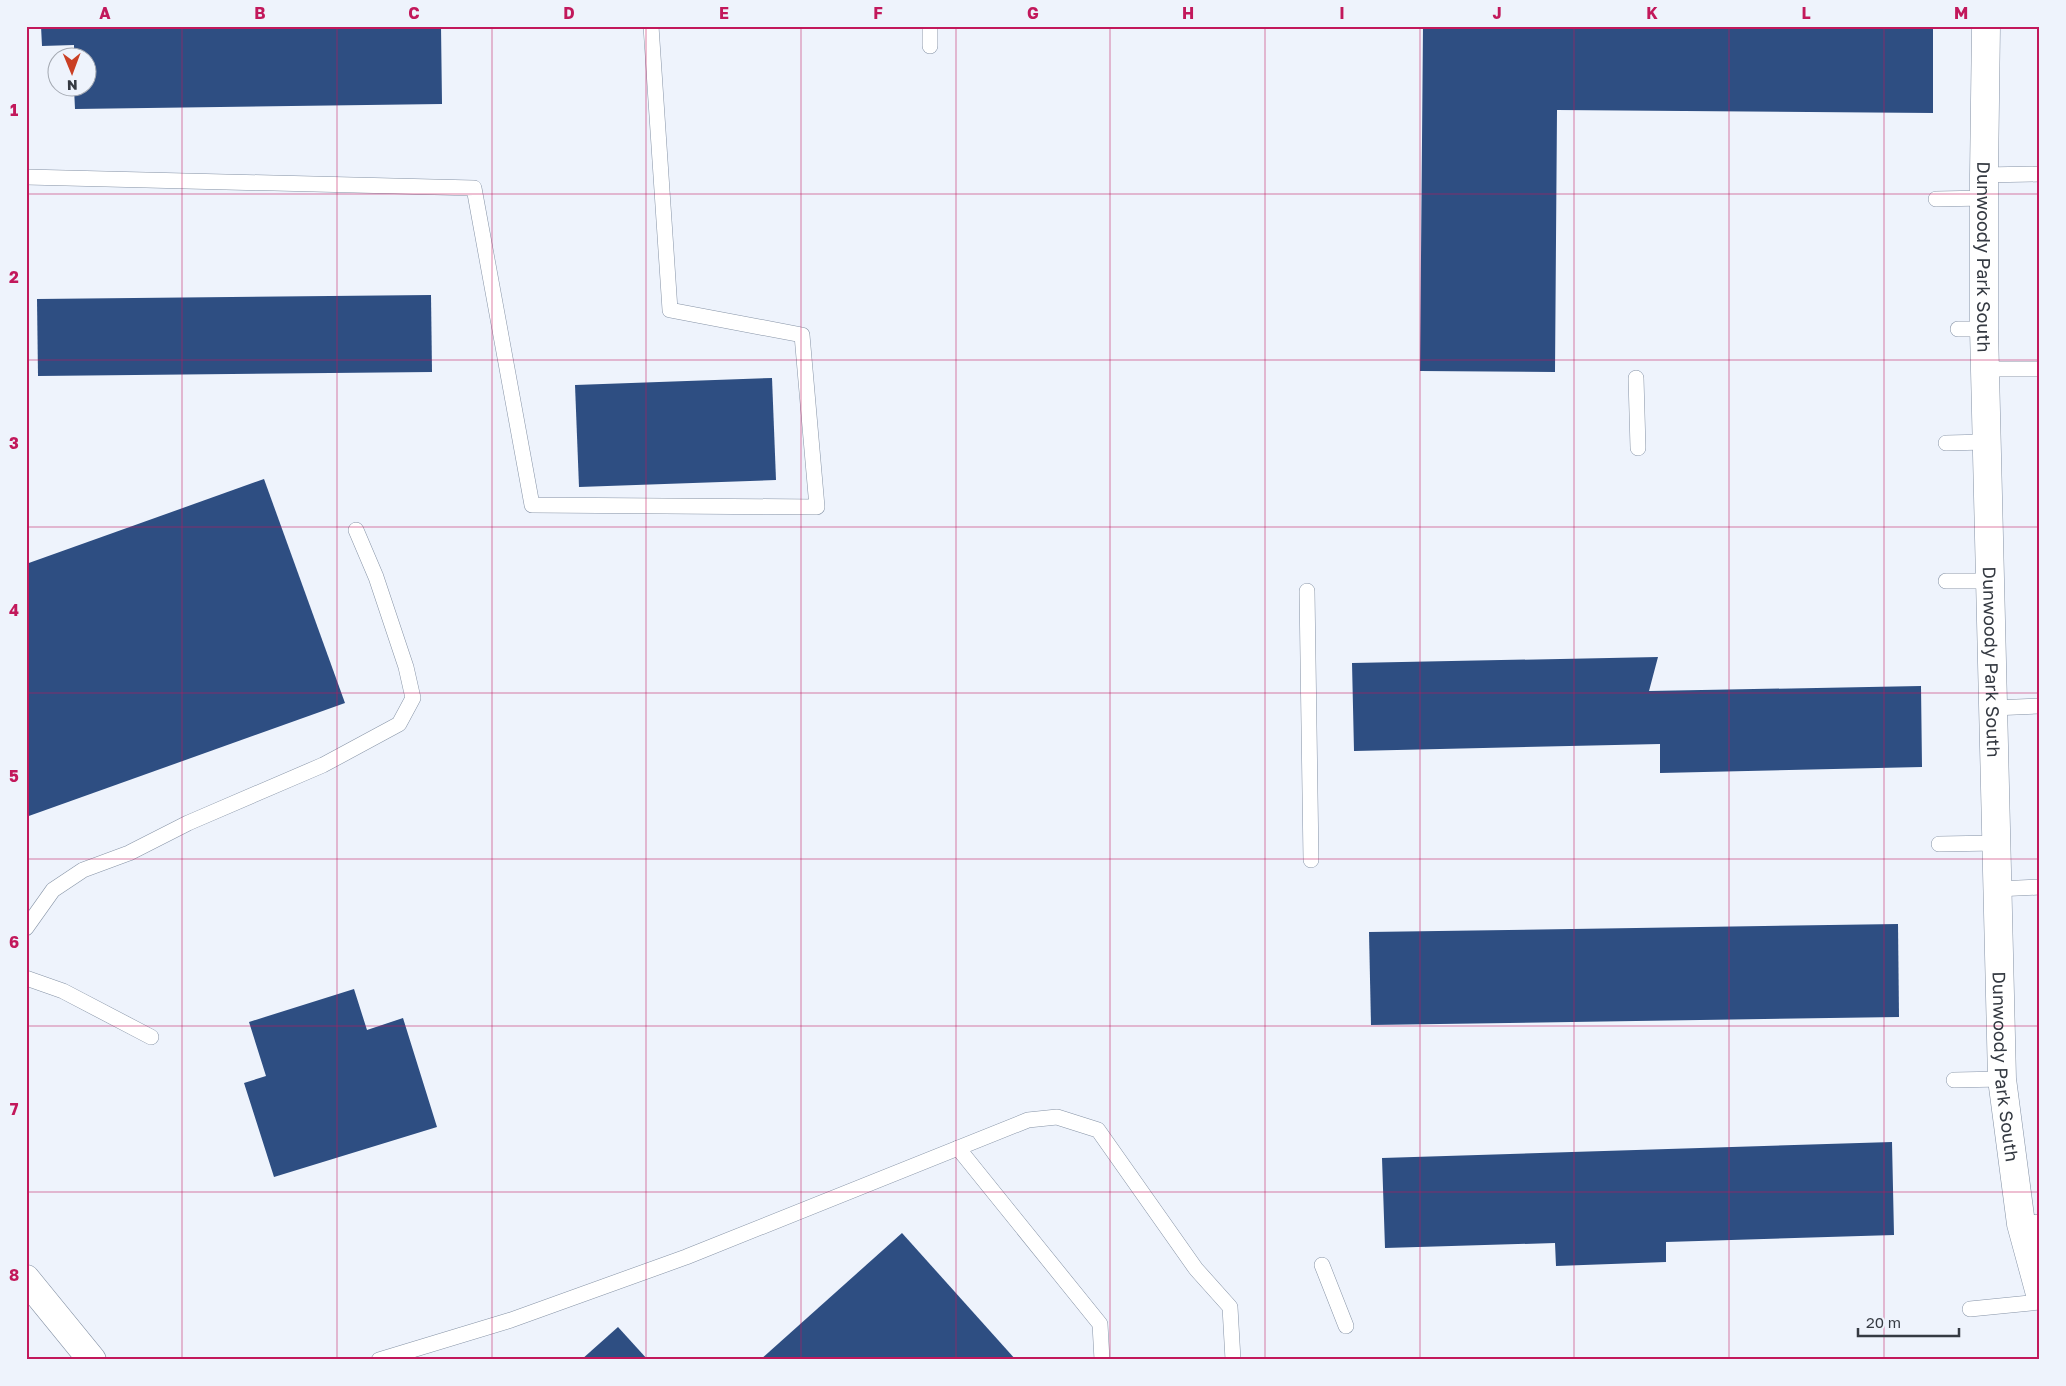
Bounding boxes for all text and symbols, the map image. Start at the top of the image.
text: A [99,3,111,23]
text: B [254,3,266,23]
text: C [408,3,420,23]
text: D [563,3,575,23]
text: E [719,3,729,23]
text: F [873,3,883,23]
text: G [1027,3,1039,23]
text: H [1182,3,1194,23]
text: I [1339,3,1345,23]
text: J [1492,3,1502,23]
text: K [1646,3,1658,23]
text: L [1801,3,1811,23]
text: M [1954,3,1968,23]
north arrow [48,48,98,98]
text: N [67,77,78,94]
text: 1 [10,100,18,120]
street label: Dunwoody Park South [1973,161,1996,353]
text: 2 [9,267,19,287]
text: 3 [9,433,19,453]
street label: Dunwoody Park South [1979,566,2005,758]
text: 4 [9,600,19,620]
text: 5 [9,766,19,786]
text: 6 [9,932,19,952]
street label: Dunwoody Park South [1988,971,2024,1163]
text: 7 [10,1099,19,1119]
text: 8 [9,1265,19,1285]
scale bar [1858,1306,1960,1338]
text: 20 m [1866,1313,1901,1331]

